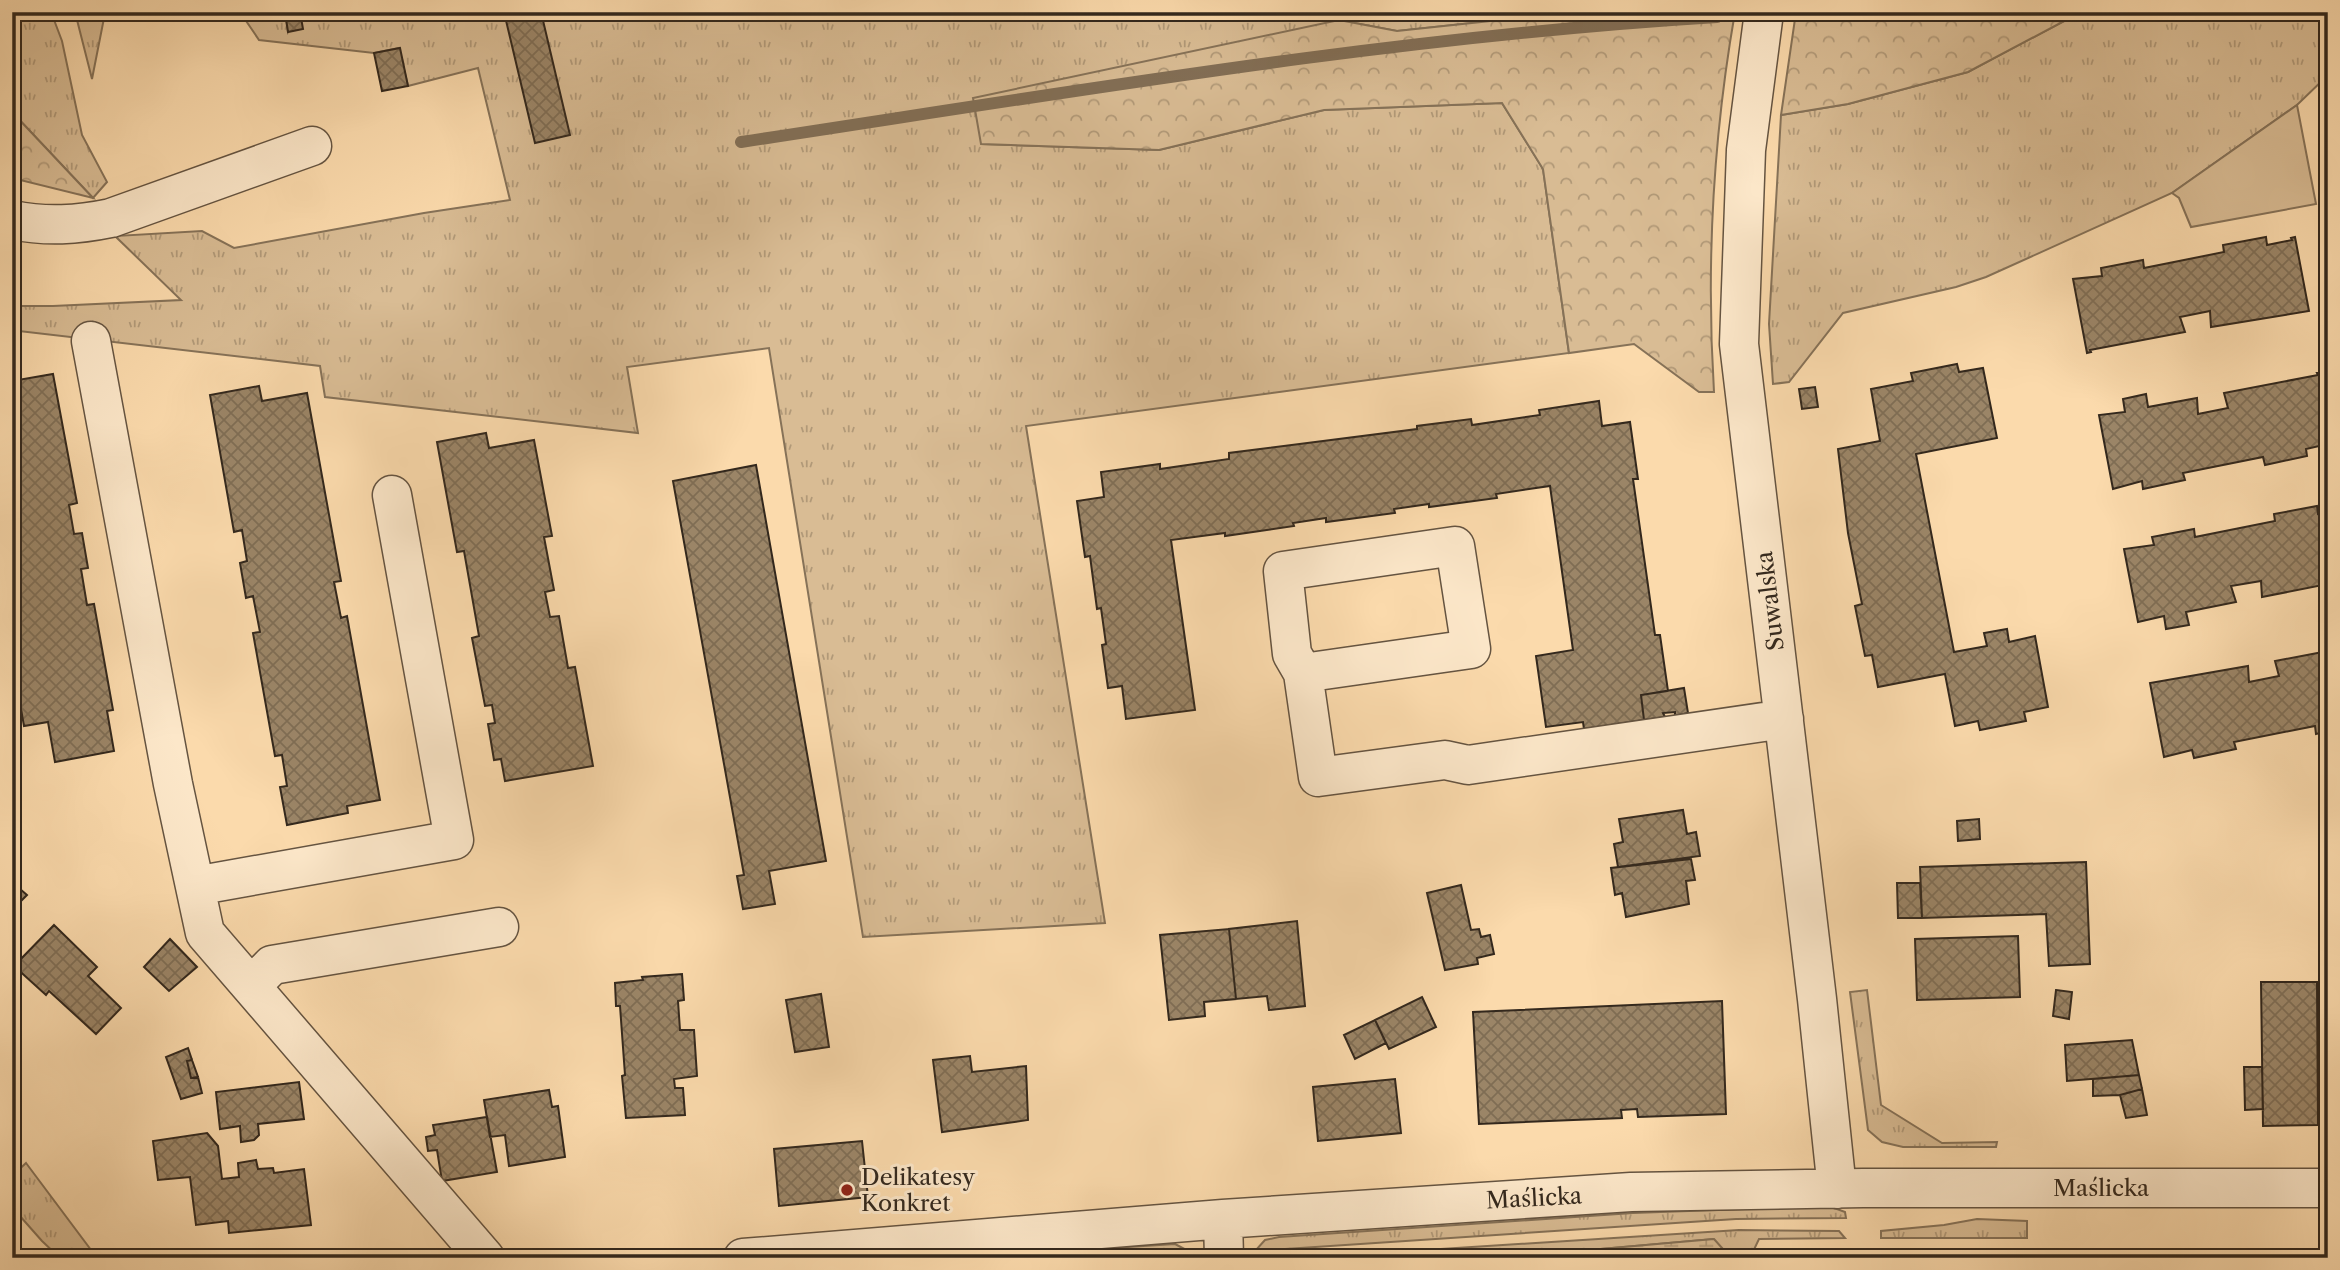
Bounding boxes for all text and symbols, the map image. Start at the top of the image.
street label: Suwalska [1750,549,1790,652]
place label: Delikatesy Konkret [861,1163,975,1217]
street label: Maślicka [2053,1174,2150,1202]
street label: Maślicka [1485,1181,1584,1214]
marker: Delikatesy Konkret [839,1182,855,1198]

